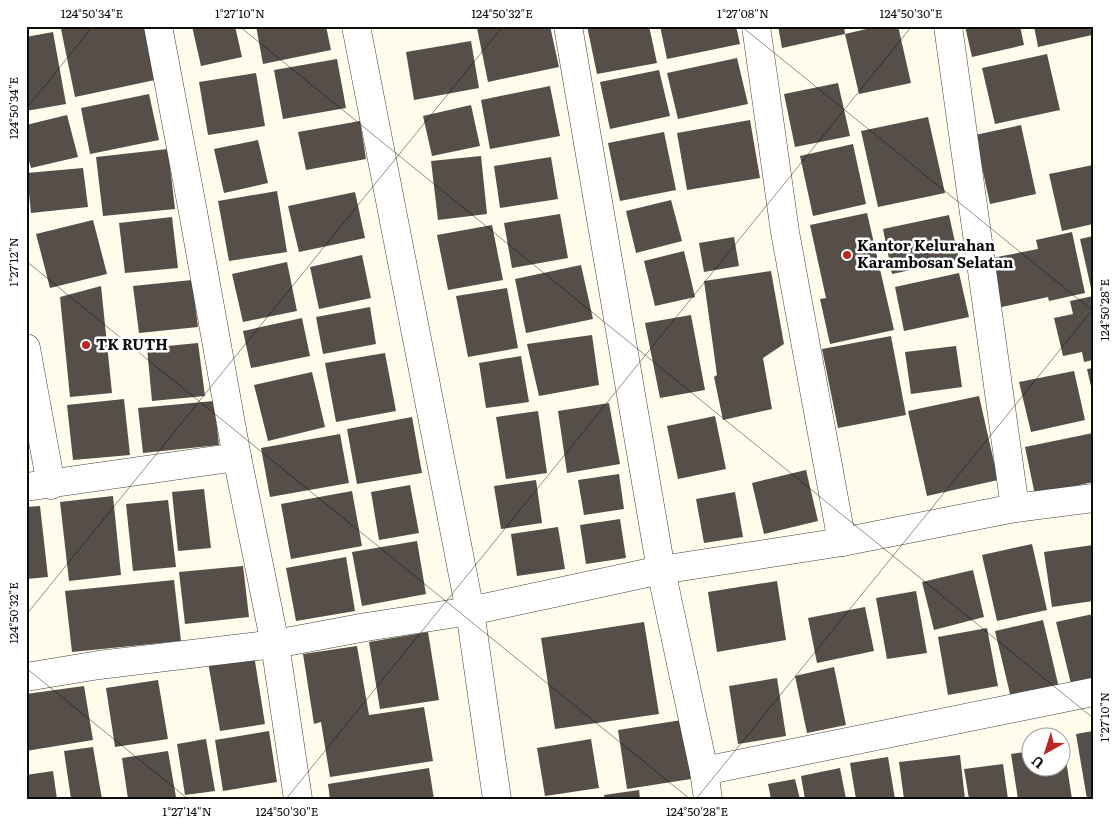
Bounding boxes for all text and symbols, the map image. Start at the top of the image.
text: 124°50'34"E [61,4,124,22]
text: 1°27'10"N [215,4,265,22]
text: 124°50'32"E [471,4,533,22]
text: 1°27'08"N [717,4,769,22]
text: 124°50'30"E [880,4,943,22]
text: 124°50'34"E [4,76,22,139]
place label: Kantor Kelurahan Karambosan Selatan [857,233,1014,273]
text: 1°27'12"N [4,237,22,287]
marker: Kantor Kelurahan Karambosan Selatan [841,249,853,261]
text: 124°50'28"E [1095,279,1113,341]
place label: TK RUTH [96,332,168,355]
marker: TK RUTH [80,339,92,351]
text: 124°50'32"E [4,582,22,644]
text: 1°27'10"N [1095,692,1113,742]
north arrow [1022,728,1072,778]
text: U [1027,752,1048,774]
text: 1°27'14"N [162,802,212,820]
text: 124°50'30"E [256,802,319,820]
text: 124°50'28"E [666,802,728,820]

